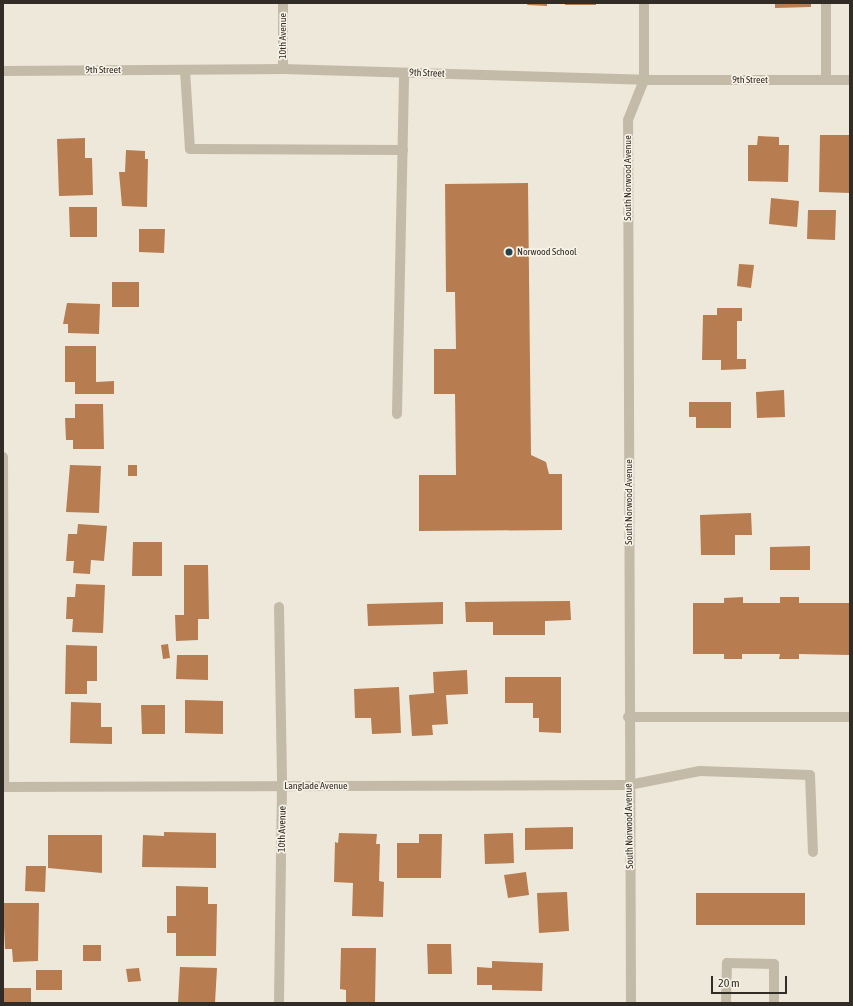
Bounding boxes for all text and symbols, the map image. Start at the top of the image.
street label: 10th Avenue [277,13,289,59]
street label: 9th Street [85,64,121,76]
street label: 9th Street [409,66,445,80]
street label: 9th Street [732,74,768,86]
street label: South Norwood Avenue [622,135,634,221]
place label: Norwood School [517,246,577,258]
marker: Norwood School [504,247,514,257]
street label: South Norwood Avenue [623,459,635,545]
street label: Langlade Avenue [284,780,348,792]
street label: South Norwood Avenue [622,783,636,869]
street label: 10th Avenue [276,806,288,852]
scale bar [713,968,789,994]
text: 20 m [718,976,740,990]

